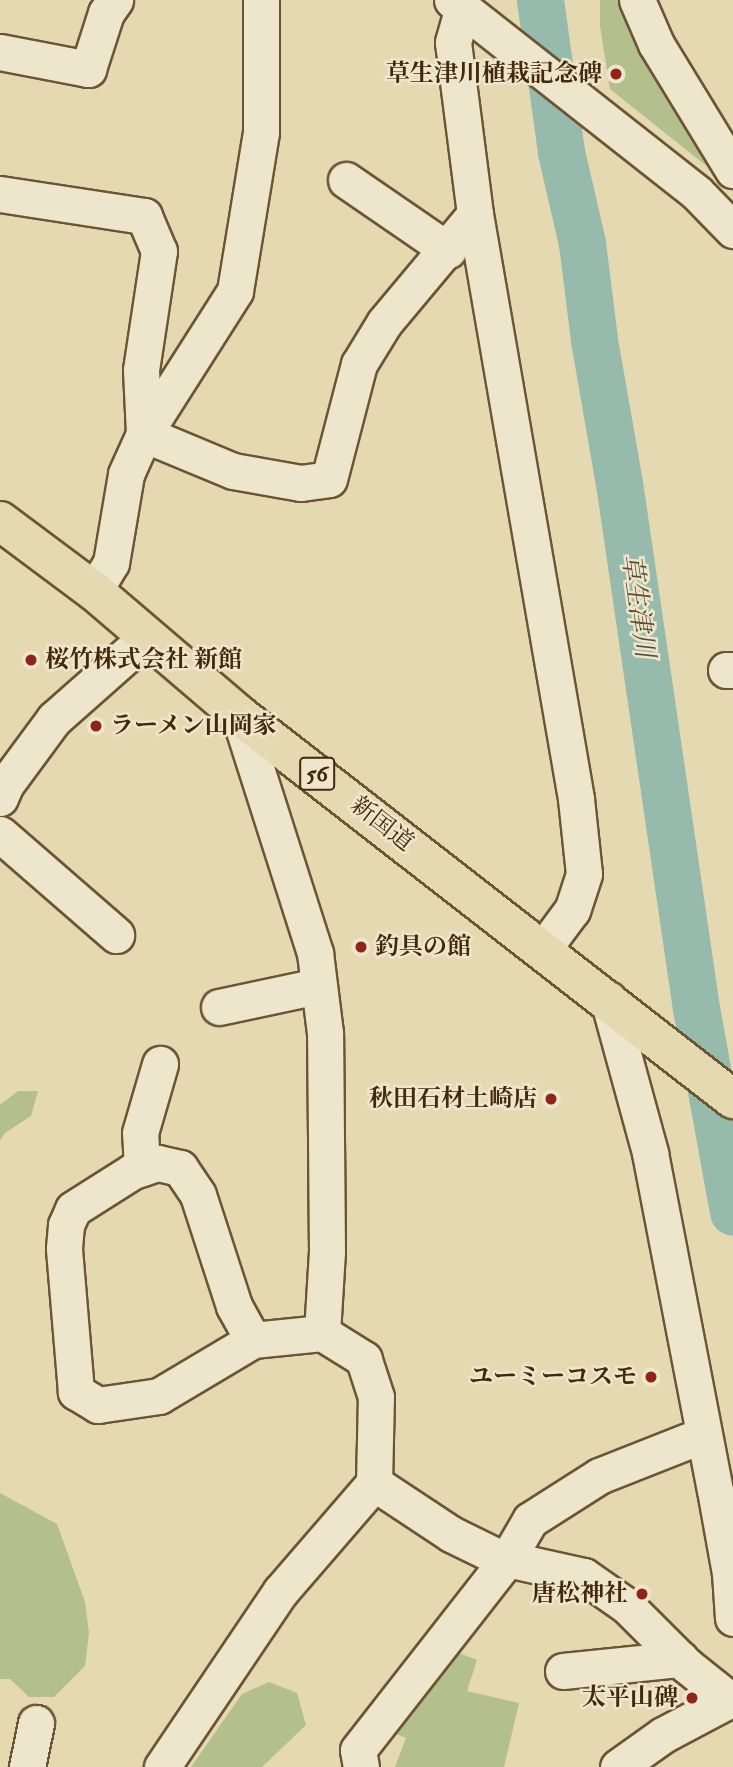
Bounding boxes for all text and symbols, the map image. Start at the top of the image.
place label: 草生津川植栽記念碑 [386,60,602,88]
marker: 草生津川植栽記念碑 [608,66,624,82]
water label: 草生津川 [614,552,660,660]
place label: 桜竹株式会社 新館 [45,646,242,674]
marker: 桜竹株式会社 新館 [23,652,39,668]
place label: ラーメン山岡家 [110,712,278,740]
marker: ラーメン山岡家 [88,718,104,734]
road number: 56 [298,754,336,794]
street label: 新国道 [345,790,419,858]
place label: 釣具の館 [375,933,471,961]
marker: 釣具の館 [353,939,369,955]
place label: 秋田石材土崎店 [369,1085,537,1113]
marker: 秋田石材土崎店 [543,1091,559,1107]
place label: ユーミーコスモ [469,1363,637,1391]
marker: ユーミーコスモ [643,1369,659,1385]
place label: 唐松神社 [532,1580,628,1608]
marker: 唐松神社 [634,1586,650,1602]
place label: 太平山碑 [582,1684,678,1712]
marker: 太平山碑 [684,1690,700,1706]

